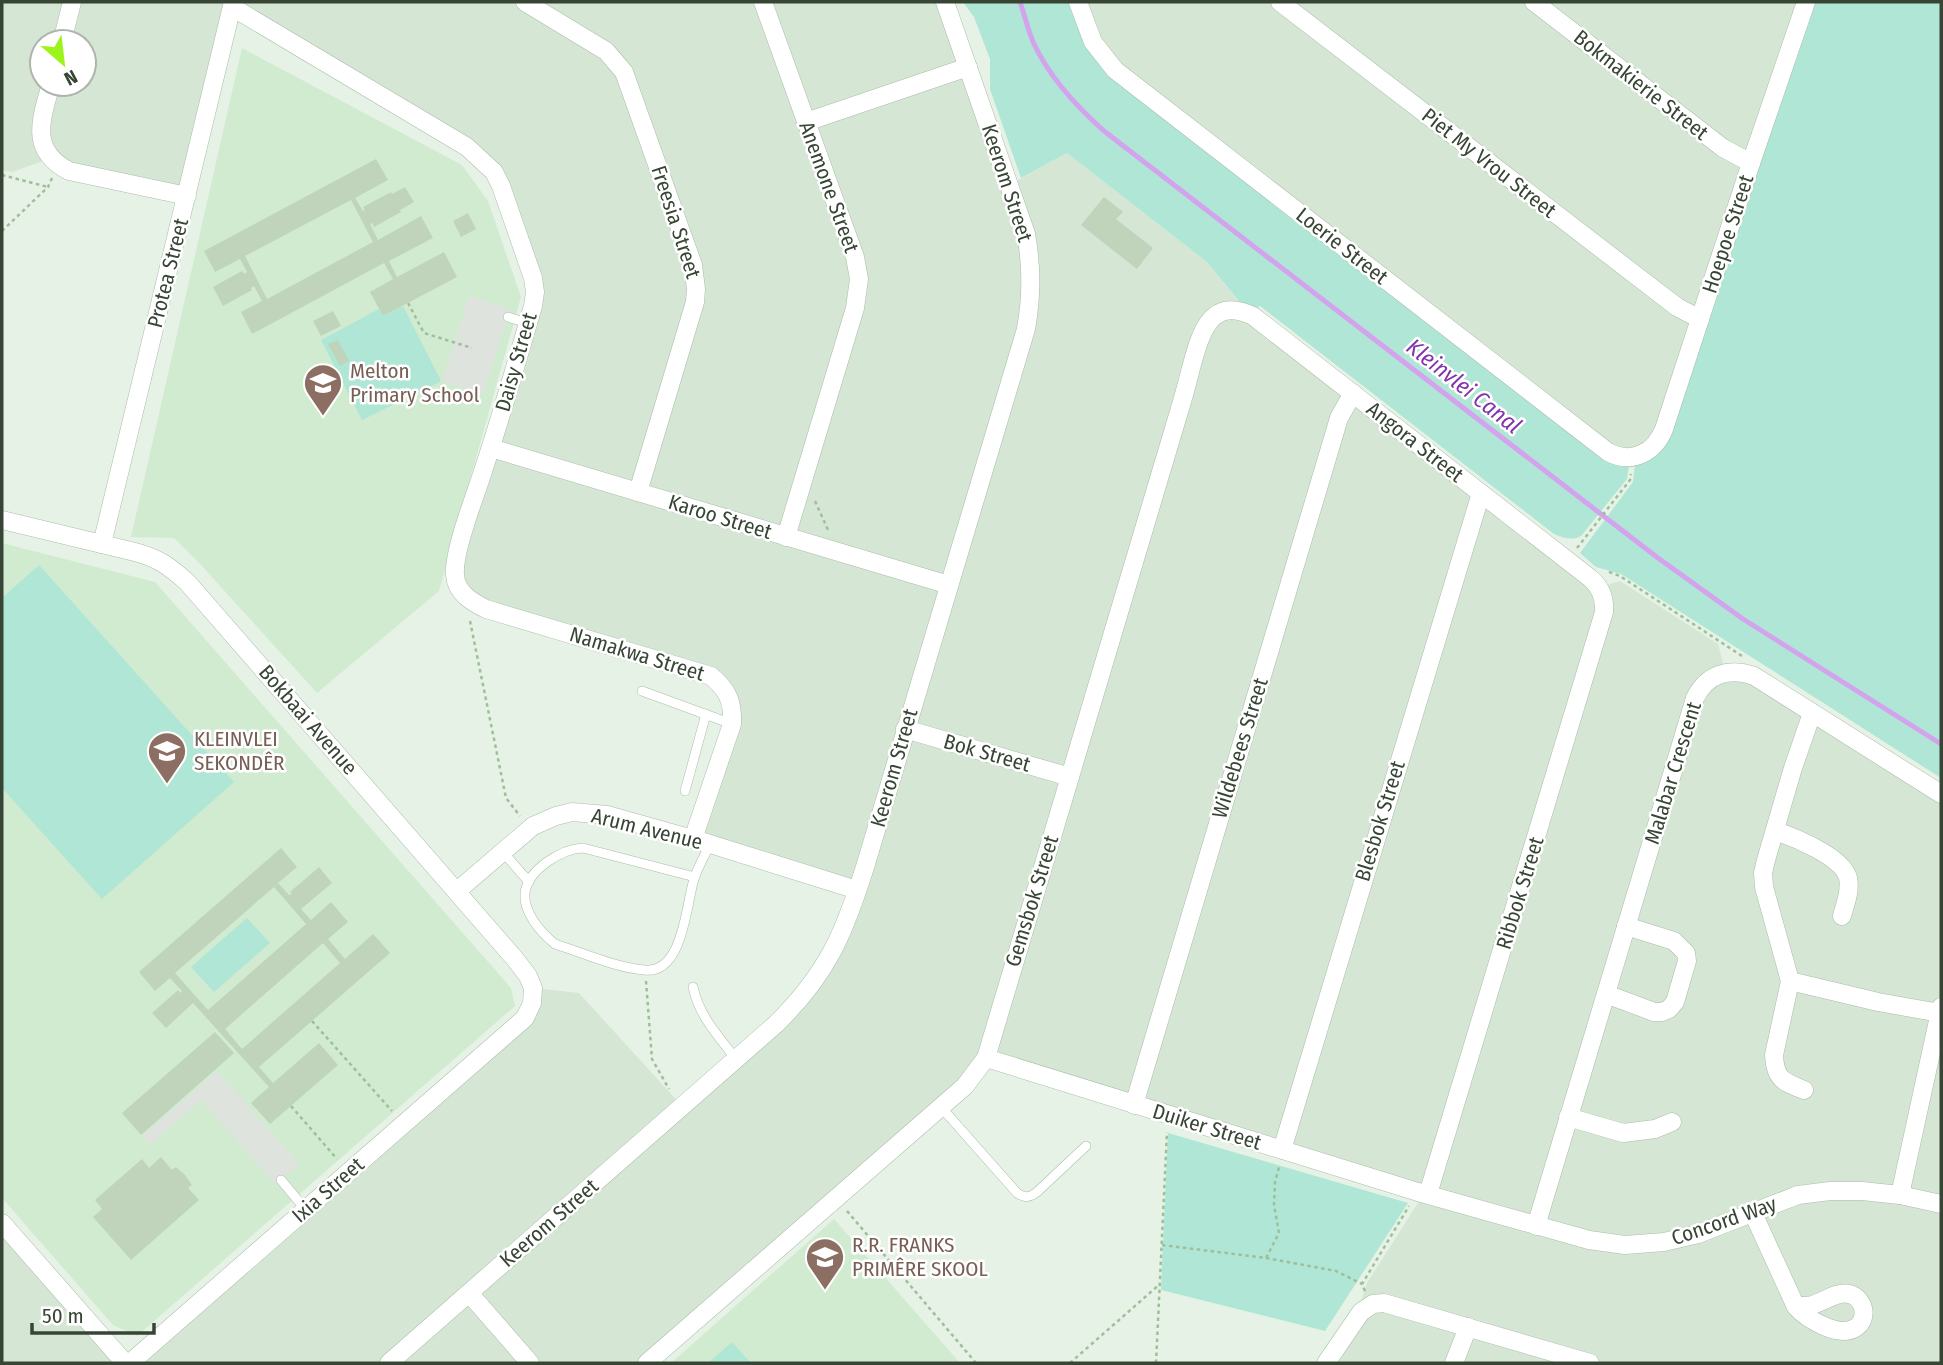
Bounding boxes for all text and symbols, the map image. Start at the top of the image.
street label: Bokmakierie Street [1568,24,1714,146]
north arrow [28,28,98,98]
text: N [60,65,81,90]
street label: Piet My Vrou Street [1417,102,1562,224]
street label: Anemone Street [793,118,865,256]
street label: Keerom Street [976,121,1038,245]
street label: Freesia Street [646,162,706,282]
street label: Hoepoe Street [1697,171,1759,297]
street label: Loerie Street [1291,202,1393,290]
street label: Protea Street [142,215,194,330]
street label: Daisy Street [489,309,543,415]
water label: Kleinvlei Canal [1401,333,1527,439]
place label: Melton Primary School [350,358,480,408]
school or university icon: Melton Primary School [302,362,344,417]
street label: Angora Street [1361,396,1469,488]
street label: Karoo Street [665,489,775,545]
street label: Namakwa Street [566,621,708,687]
street label: Bokbaai Avenue [253,660,363,780]
street label: Wildebees Street [1206,674,1274,821]
street label: Malabar Crescent [1639,698,1707,847]
street label: Keerom Street [865,706,923,830]
place label: KLEINVLEI SEKONDÊR [194,726,285,776]
street label: Bok Street [941,728,1033,778]
school or university icon: KLEINVLEI SEKONDÊR [146,730,188,785]
street label: Blesbok Street [1349,757,1411,885]
street label: Arum Avenue [589,803,705,855]
street label: Gemsbok Street [1000,832,1064,970]
street label: Ribbok Street [1491,833,1549,953]
street label: Duiker Street [1149,1098,1265,1156]
street label: Ixia Street [287,1152,369,1228]
street label: Keerom Street [494,1173,604,1273]
street label: Concord Way [1668,1191,1781,1251]
place label: R.R. FRANKS PRIMÊRE SKOOL [852,1232,989,1282]
school or university icon: R.R. FRANKS PRIMÊRE SKOOL [804,1236,846,1291]
scale bar [32,1292,154,1336]
text: 50 m [42,1303,84,1329]

